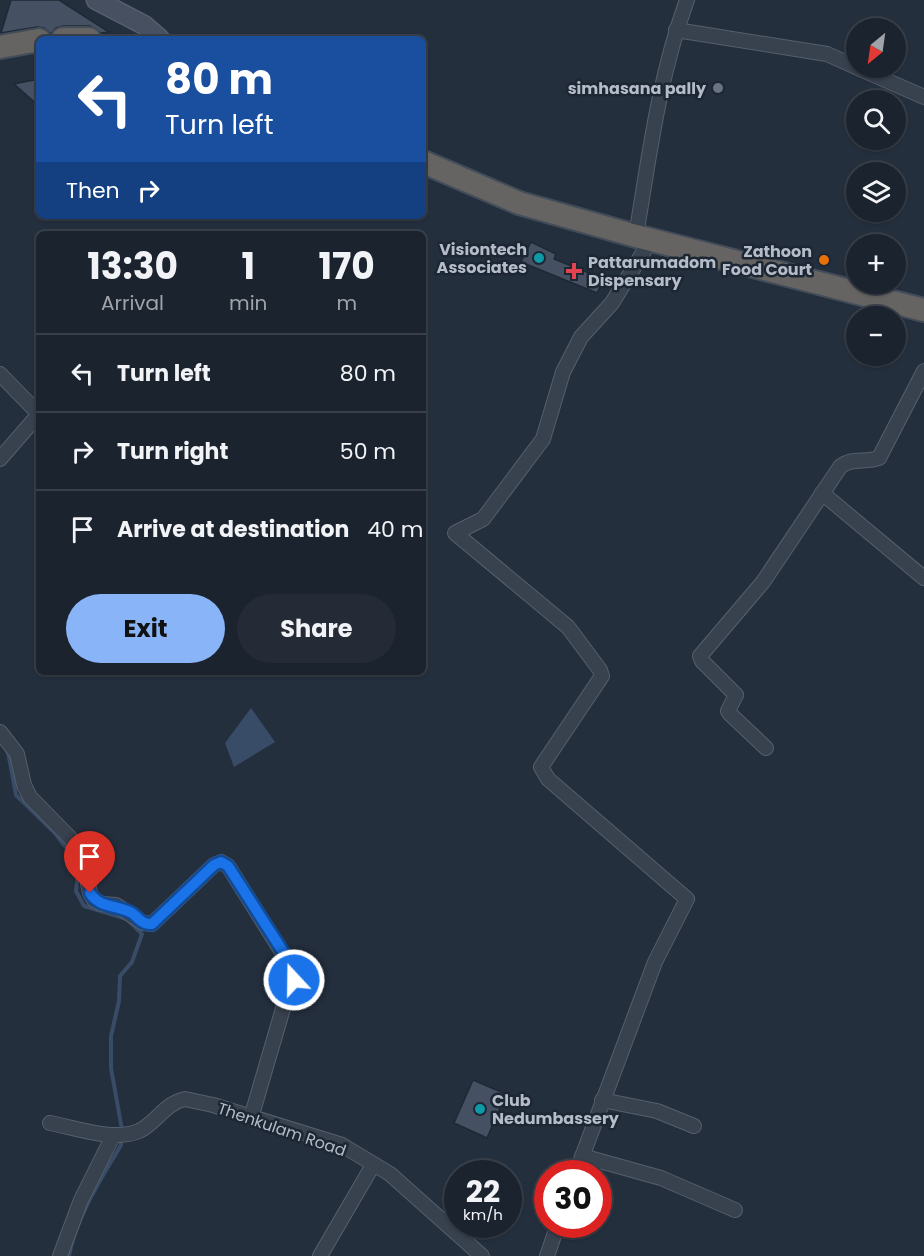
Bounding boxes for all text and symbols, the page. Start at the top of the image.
north arrow [846,18,906,78]
map controls [846,18,906,366]
text: 80 m [165,50,273,109]
icon: left [66,60,144,138]
place label: simhasana pally [568,77,707,100]
marker: simhasana pally [711,81,725,95]
button: search [846,90,906,150]
text: Turn left [165,106,274,143]
button: layers [846,162,906,222]
icon: right [132,174,165,207]
text: Then [66,175,120,206]
button: + [846,234,906,294]
place label: Visiontech Associates [437,238,527,279]
place label: Zathoon Food Court [722,240,812,281]
text: 13:30 [87,241,178,292]
text: 1 [241,241,255,292]
text: 170 [319,241,375,292]
marker: Visiontech Associates [532,251,546,265]
place label: Pattarumadom Dispensary [588,251,716,292]
marker: Zathoon Food Court [817,253,831,267]
marker: Pattarumadom Dispensary [565,262,583,280]
text: Arrival [101,289,164,317]
text: min [229,289,267,317]
text: m [336,289,357,317]
button: − [846,306,906,366]
icon: left [66,357,99,390]
text: Turn left [117,358,211,389]
text: 80 m [340,358,396,389]
icon: right [66,435,99,468]
text: Turn right [117,436,228,467]
text: 50 m [340,436,396,467]
icon: arrive [66,513,99,546]
text: Arrive at destination [117,514,349,545]
text: 40 m [367,514,423,545]
button: Exit [66,594,225,663]
button: Share [237,594,396,663]
pin [64,831,115,893]
icon: arrive [73,840,106,873]
position arrow [262,948,326,1012]
place label: Club Nedumbassery [492,1089,620,1130]
street label: Thenkulam Road [214,1097,349,1162]
marker: Club Nedumbassery [473,1102,487,1116]
speed limit sign: 30 [534,1160,612,1238]
text: 22 [466,1170,500,1213]
text: km/h [463,1204,503,1225]

